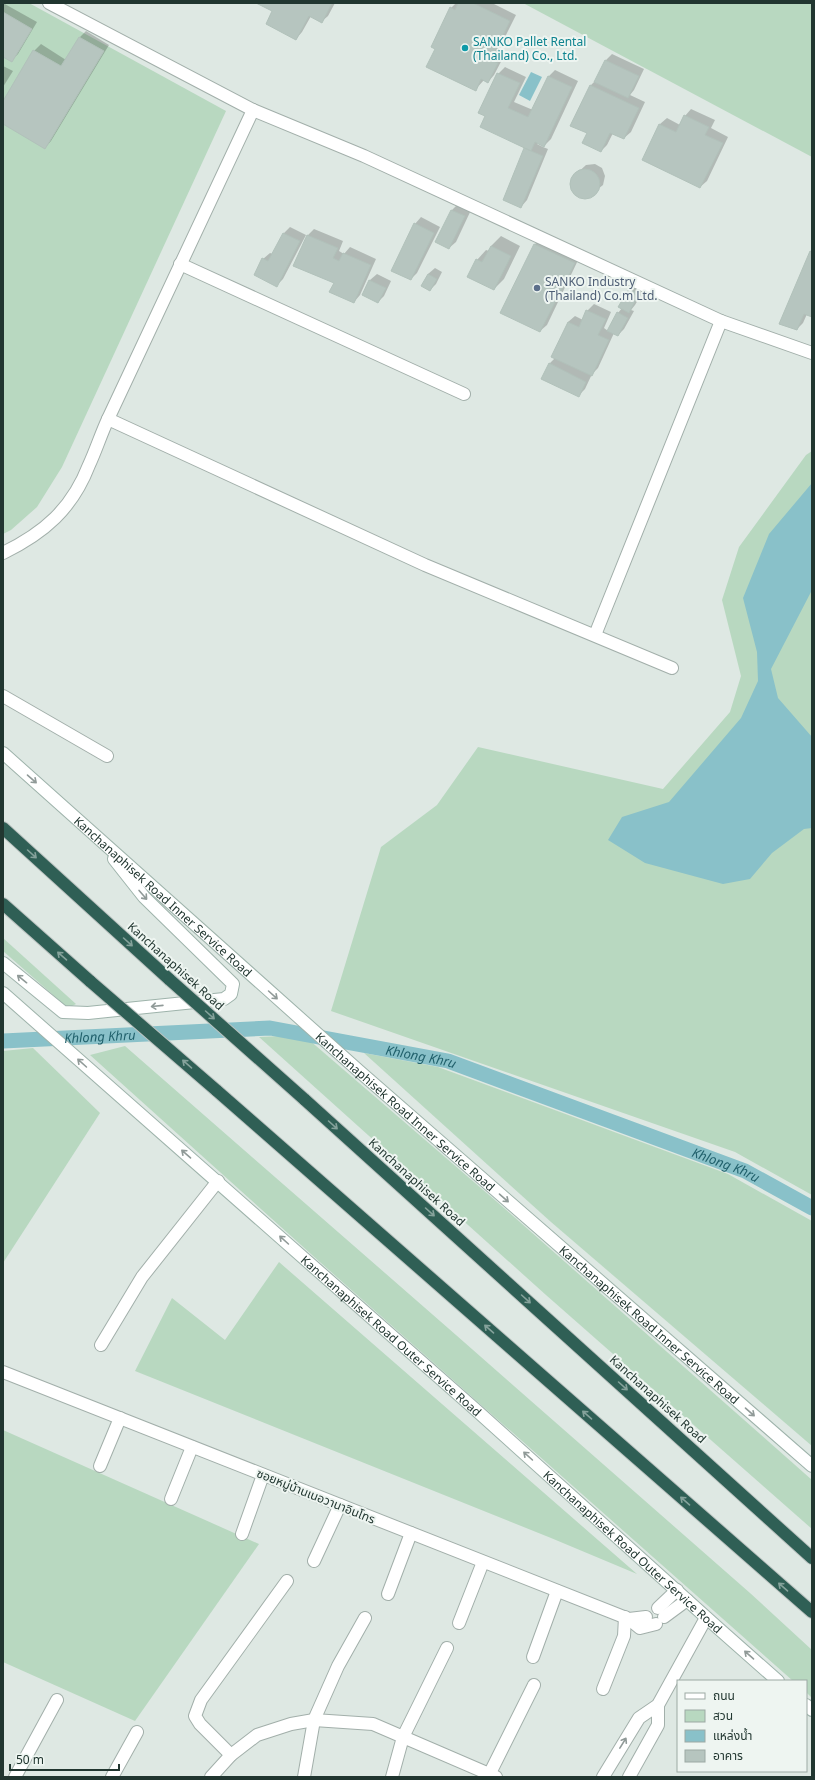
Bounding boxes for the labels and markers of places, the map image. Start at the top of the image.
place label: SANKO Pallet Rental (Thailand) Co., Ltd. [473,33,586,64]
marker: SANKO Pallet Rental (Thailand) Co., Ltd. [460,43,470,53]
place label: SANKO Industry (Thailand) Co.m Ltd. [545,273,657,304]
marker: SANKO Industry (Thailand) Co.m Ltd. [532,283,542,293]

